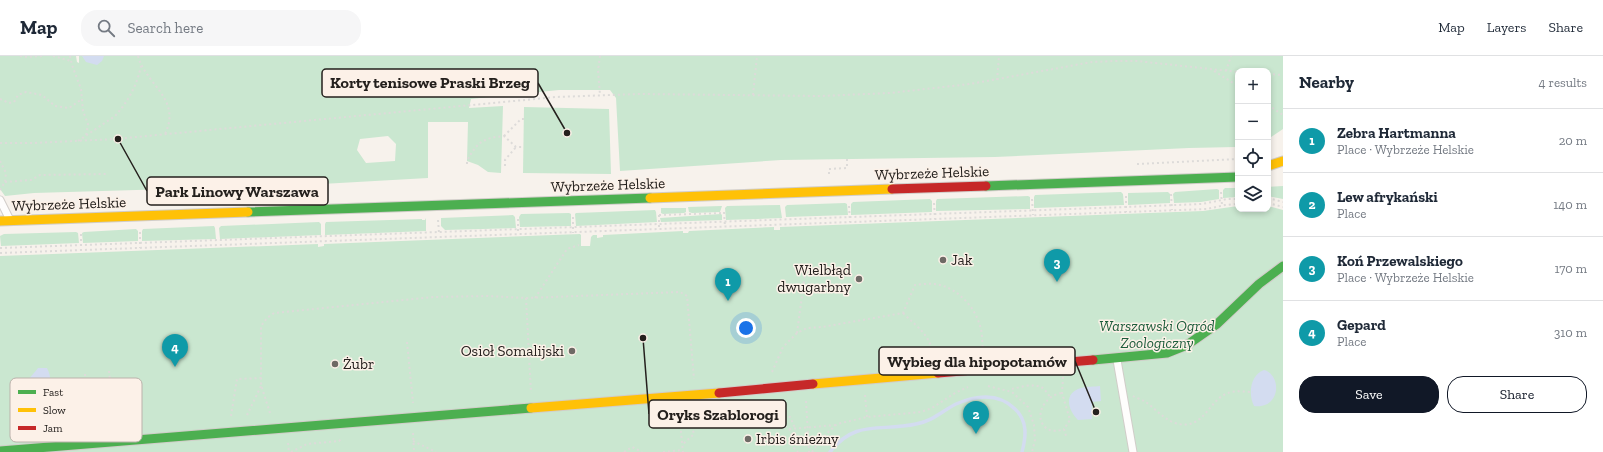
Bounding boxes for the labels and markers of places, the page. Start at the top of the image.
callout: Korty tenisowe Praski Brzeg [322,69,538,97]
callout: Park Linowy Warszawa [147,177,328,205]
pin: 3 [1044,249,1070,282]
place label: Jak [951,251,973,269]
marker: Jak [938,255,948,265]
place label: Wielbłąd dwugarbny [777,261,852,296]
pin: 1 [715,268,741,301]
marker: Wielbłąd dwugarbny [854,274,864,284]
pin: 4 [162,334,188,367]
place label: Osioł Somalijski [461,342,564,360]
marker: Osioł Somalijski [567,346,577,356]
callout: Wybieg dla hipopotamów [879,347,1075,375]
place label: Żubr [343,355,374,373]
marker: Żubr [330,359,340,369]
callout: Oryks Szablorogi [649,400,786,428]
pin: 2 [963,401,989,434]
place label: Irbis śnieżny [756,430,839,448]
marker: Irbis śnieżny [743,434,753,444]

